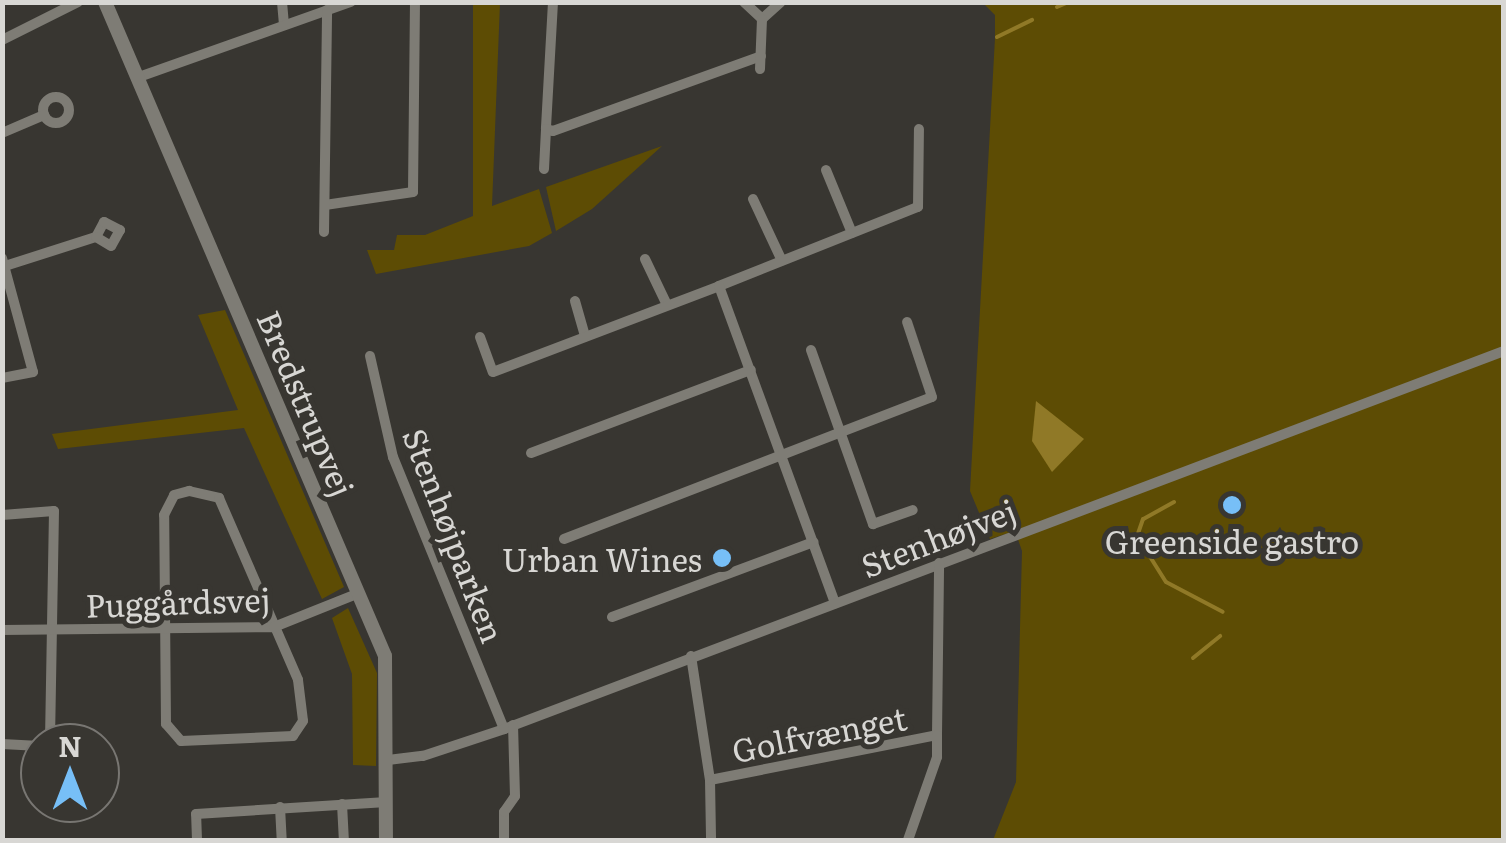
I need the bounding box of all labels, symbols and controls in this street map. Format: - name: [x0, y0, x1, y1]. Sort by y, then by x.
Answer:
- street label: Bredstrupvej: [251, 304, 363, 502]
- street label: Stenhøjparken: [396, 422, 514, 648]
- street label: Stenhøjvej: [855, 490, 1021, 584]
- marker: Greenside gastro: [1221, 494, 1243, 516]
- place label: Greenside gastro: [1105, 521, 1359, 559]
- place label: Urban Wines: [502, 539, 702, 577]
- marker: Urban Wines: [711, 547, 733, 569]
- street label: Puggårdsvej: [85, 579, 271, 623]
- street label: Golfvænget: [729, 697, 909, 769]
- north arrow: [20, 723, 120, 823]
- text: N: [58, 724, 82, 766]

